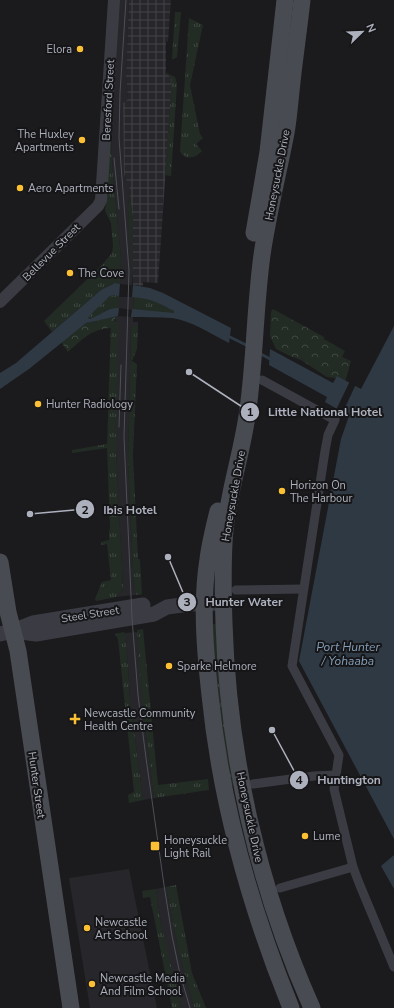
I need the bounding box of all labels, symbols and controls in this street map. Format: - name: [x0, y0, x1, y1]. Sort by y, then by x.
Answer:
- north arrow: [342, 12, 382, 52]
- text: N: [362, 22, 379, 35]
- place label: Elora: [47, 42, 72, 57]
- marker: Elora: [75, 44, 85, 54]
- street label: Beresford Street: [99, 59, 118, 141]
- place label: The Huxley Apartments: [15, 127, 74, 155]
- street label: Honeysuckle Drive: [261, 128, 294, 222]
- marker: The Huxley Apartments: [77, 135, 87, 145]
- place label: Aero Apartments: [28, 181, 114, 196]
- marker: Aero Apartments: [15, 183, 25, 193]
- street label: Bellevue Street: [19, 220, 84, 285]
- place label: The Cove: [78, 266, 124, 281]
- marker: The Cove: [65, 268, 75, 278]
- place label: Hunter Radiology: [46, 397, 133, 412]
- marker: Hunter Radiology: [33, 399, 43, 409]
- callout: Little National Hotel: [240, 400, 390, 424]
- text: 1: [246, 404, 254, 420]
- text: Little National Hotel: [268, 404, 382, 420]
- street label: Honeysuckle Drive: [218, 449, 249, 543]
- place label: Horizon On The Harbour: [290, 478, 352, 506]
- marker: Horizon On The Harbour: [277, 486, 287, 496]
- callout: Ibis Hotel: [75, 497, 165, 521]
- text: 2: [81, 502, 89, 518]
- text: Ibis Hotel: [103, 502, 157, 518]
- callout: Hunter Water: [177, 590, 290, 614]
- text: 3: [183, 594, 191, 610]
- text: Hunter Water: [205, 594, 283, 610]
- street label: Steel Street: [60, 603, 120, 626]
- water label: Port Hunter / Yohaaba: [316, 639, 380, 669]
- place label: Sparke Helmore: [177, 659, 257, 674]
- marker: Sparke Helmore: [164, 661, 174, 671]
- place label: Newcastle Community Health Centre: [84, 706, 196, 734]
- marker: Newcastle Community Health Centre: [69, 713, 81, 725]
- street label: Hunter Street: [24, 751, 49, 820]
- callout: Huntington: [289, 768, 388, 792]
- street label: Honeysuckle Drive: [233, 771, 266, 864]
- text: 4: [295, 772, 303, 788]
- text: Huntington: [317, 772, 381, 788]
- place label: Lume: [313, 829, 340, 844]
- marker: Lume: [300, 831, 310, 841]
- place label: Honeysuckle Light Rail: [164, 833, 227, 861]
- marker: Honeysuckle Light Rail: [149, 840, 161, 852]
- place label: Newcastle Art School: [95, 915, 148, 943]
- marker: Newcastle Art School: [82, 923, 92, 933]
- place label: Newcastle Media And Film School: [100, 971, 185, 999]
- marker: Newcastle Media And Film School: [87, 979, 97, 989]

